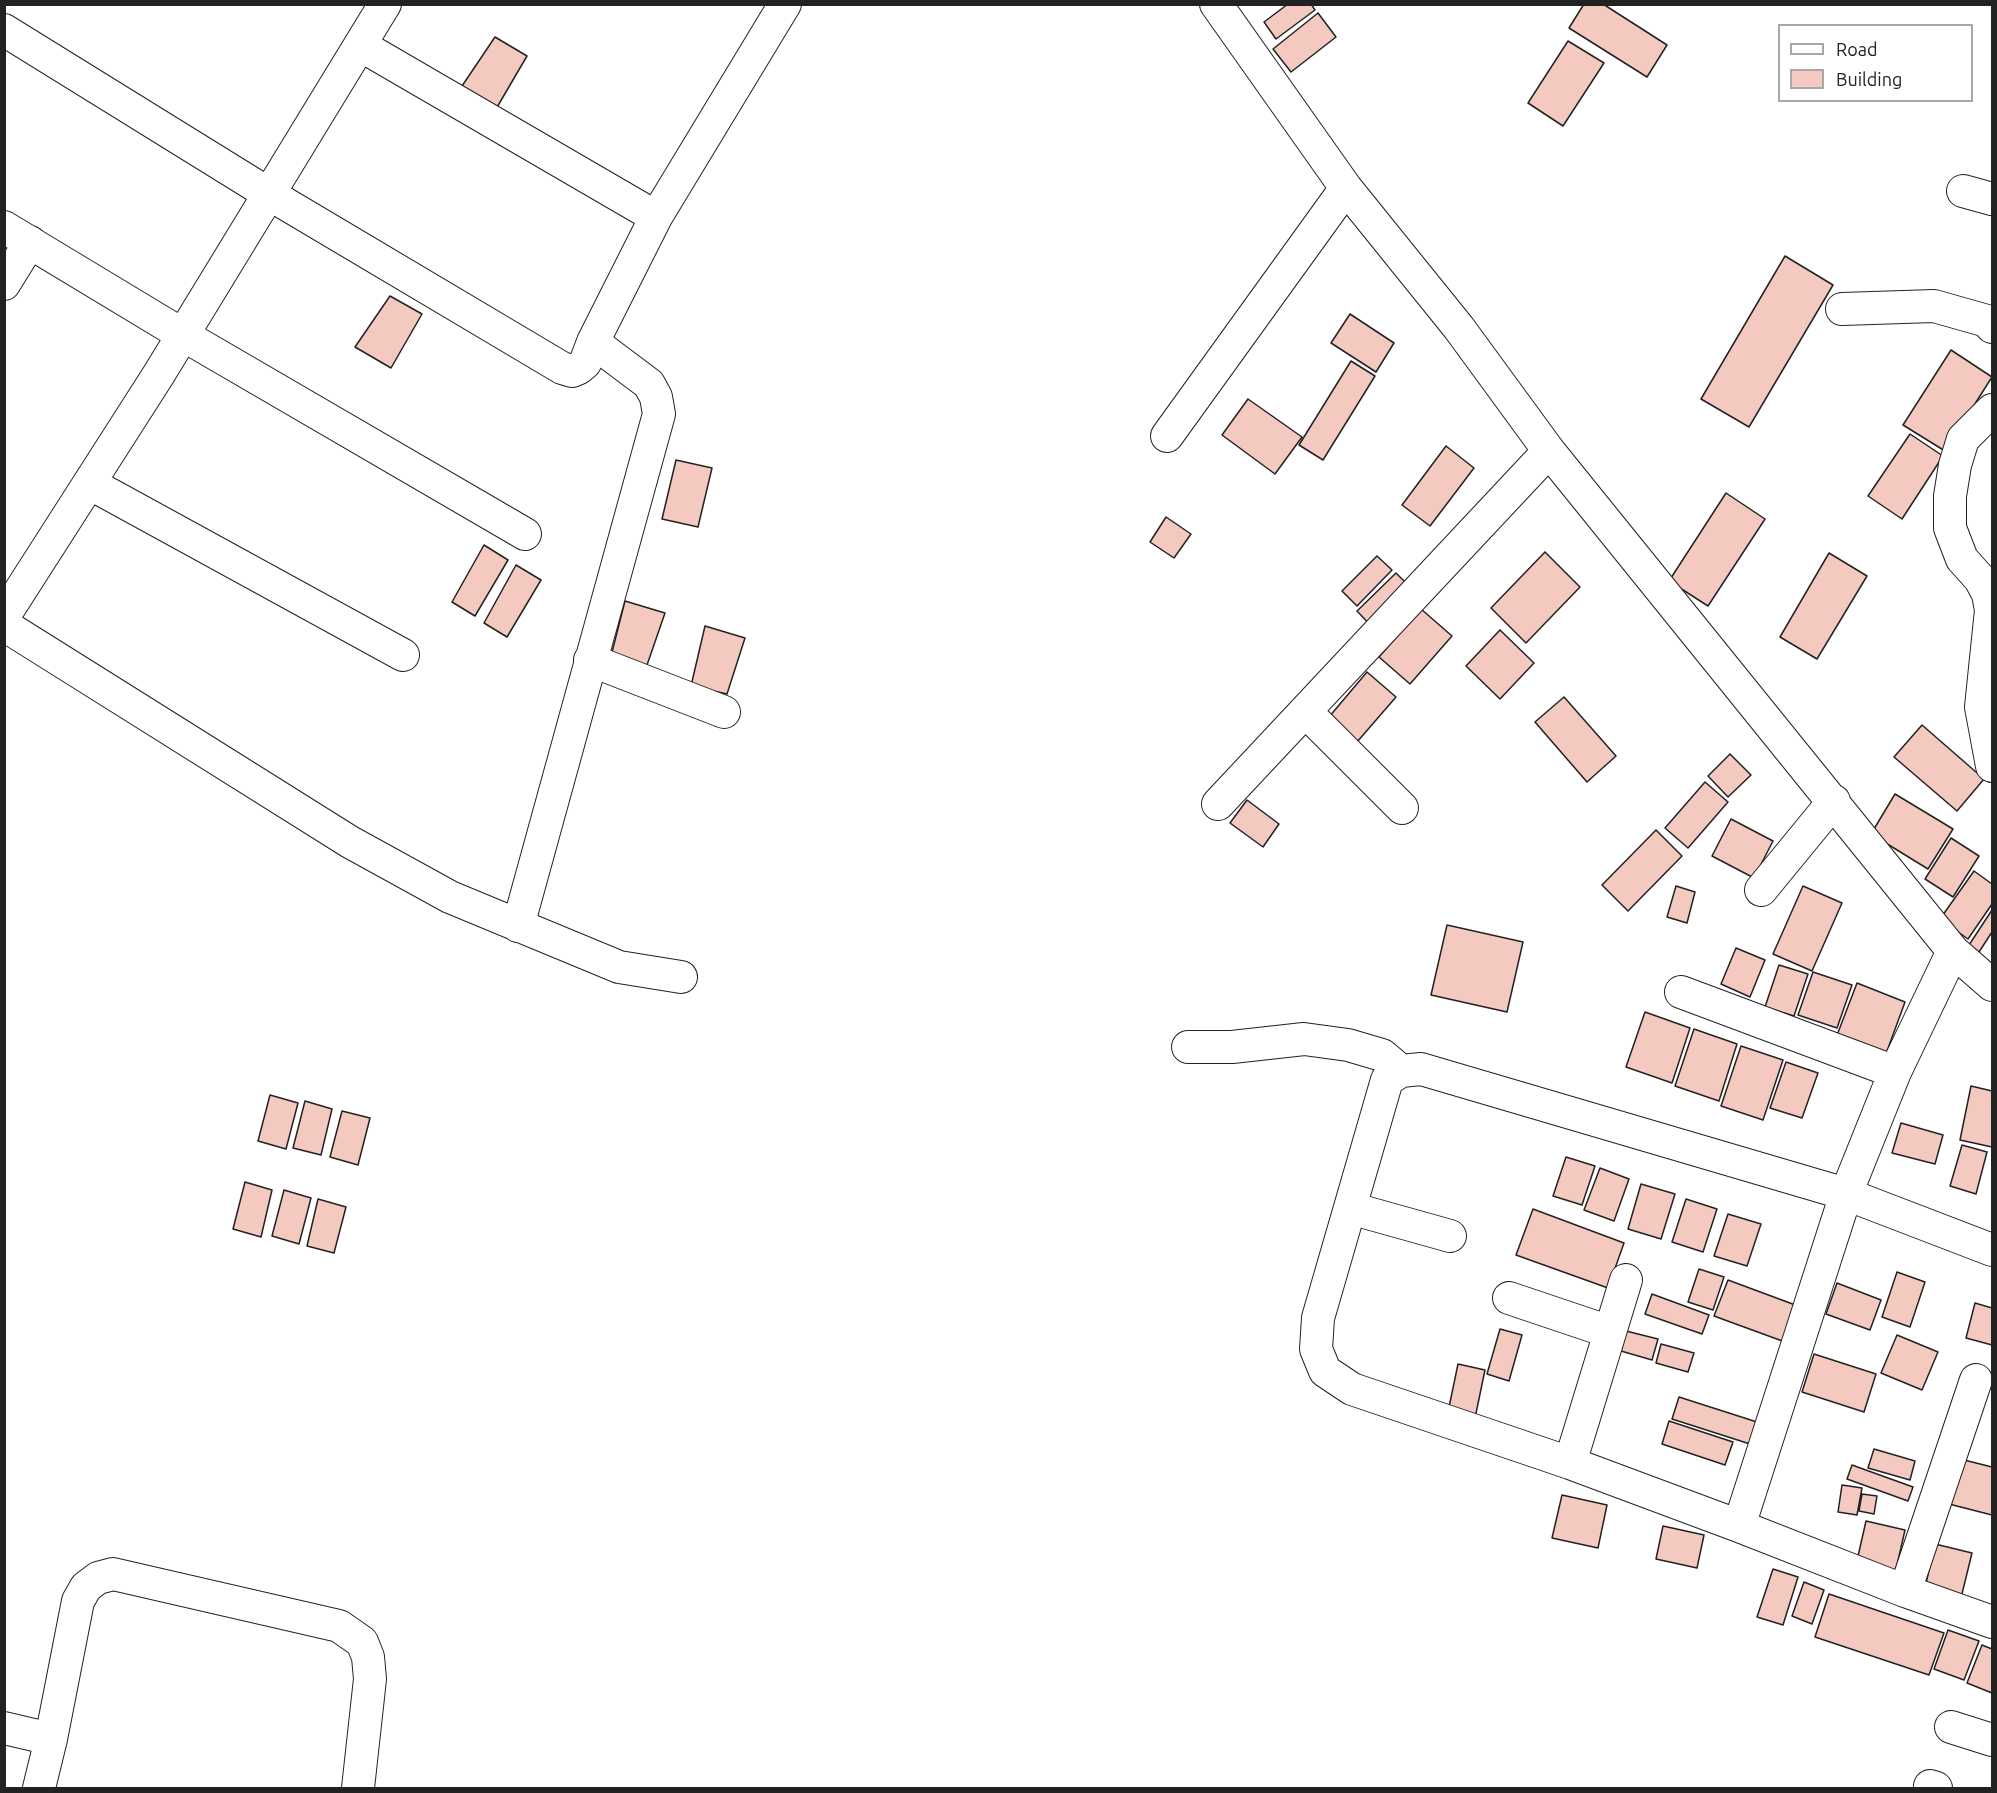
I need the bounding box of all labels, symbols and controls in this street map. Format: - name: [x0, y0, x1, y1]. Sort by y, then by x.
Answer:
- legend: [1778, 24, 1973, 102]
- text: Road: [1836, 39, 1878, 59]
- text: Building: [1836, 69, 1902, 89]

